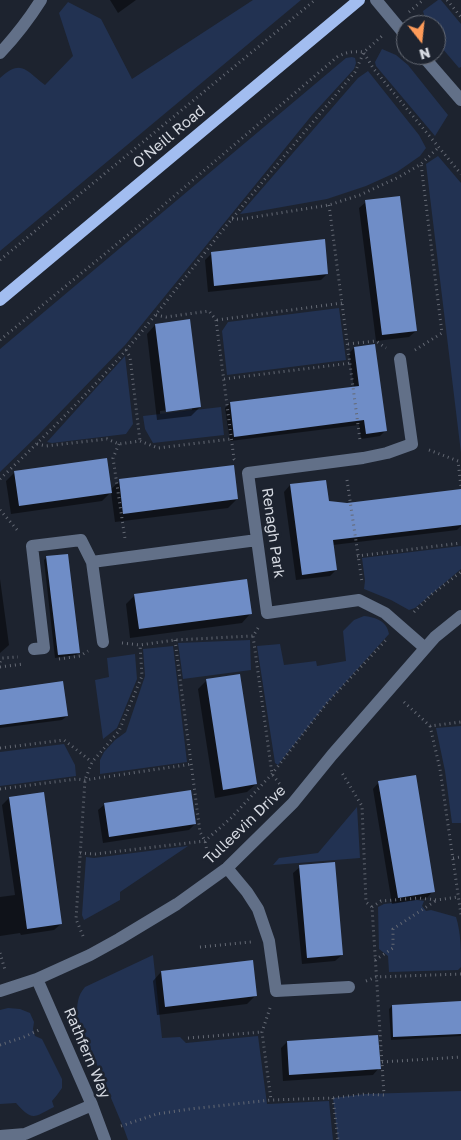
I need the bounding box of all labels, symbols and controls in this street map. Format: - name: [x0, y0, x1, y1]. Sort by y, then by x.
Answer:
- north arrow: [396, 15, 446, 65]
- text: N: [418, 44, 432, 64]
- street label: O'Neill Road: [129, 102, 209, 172]
- street label: Renagh Park: [258, 487, 288, 579]
- street label: Tulleevin Drive: [201, 782, 289, 868]
- street label: Rathfern Way: [60, 1005, 114, 1101]

